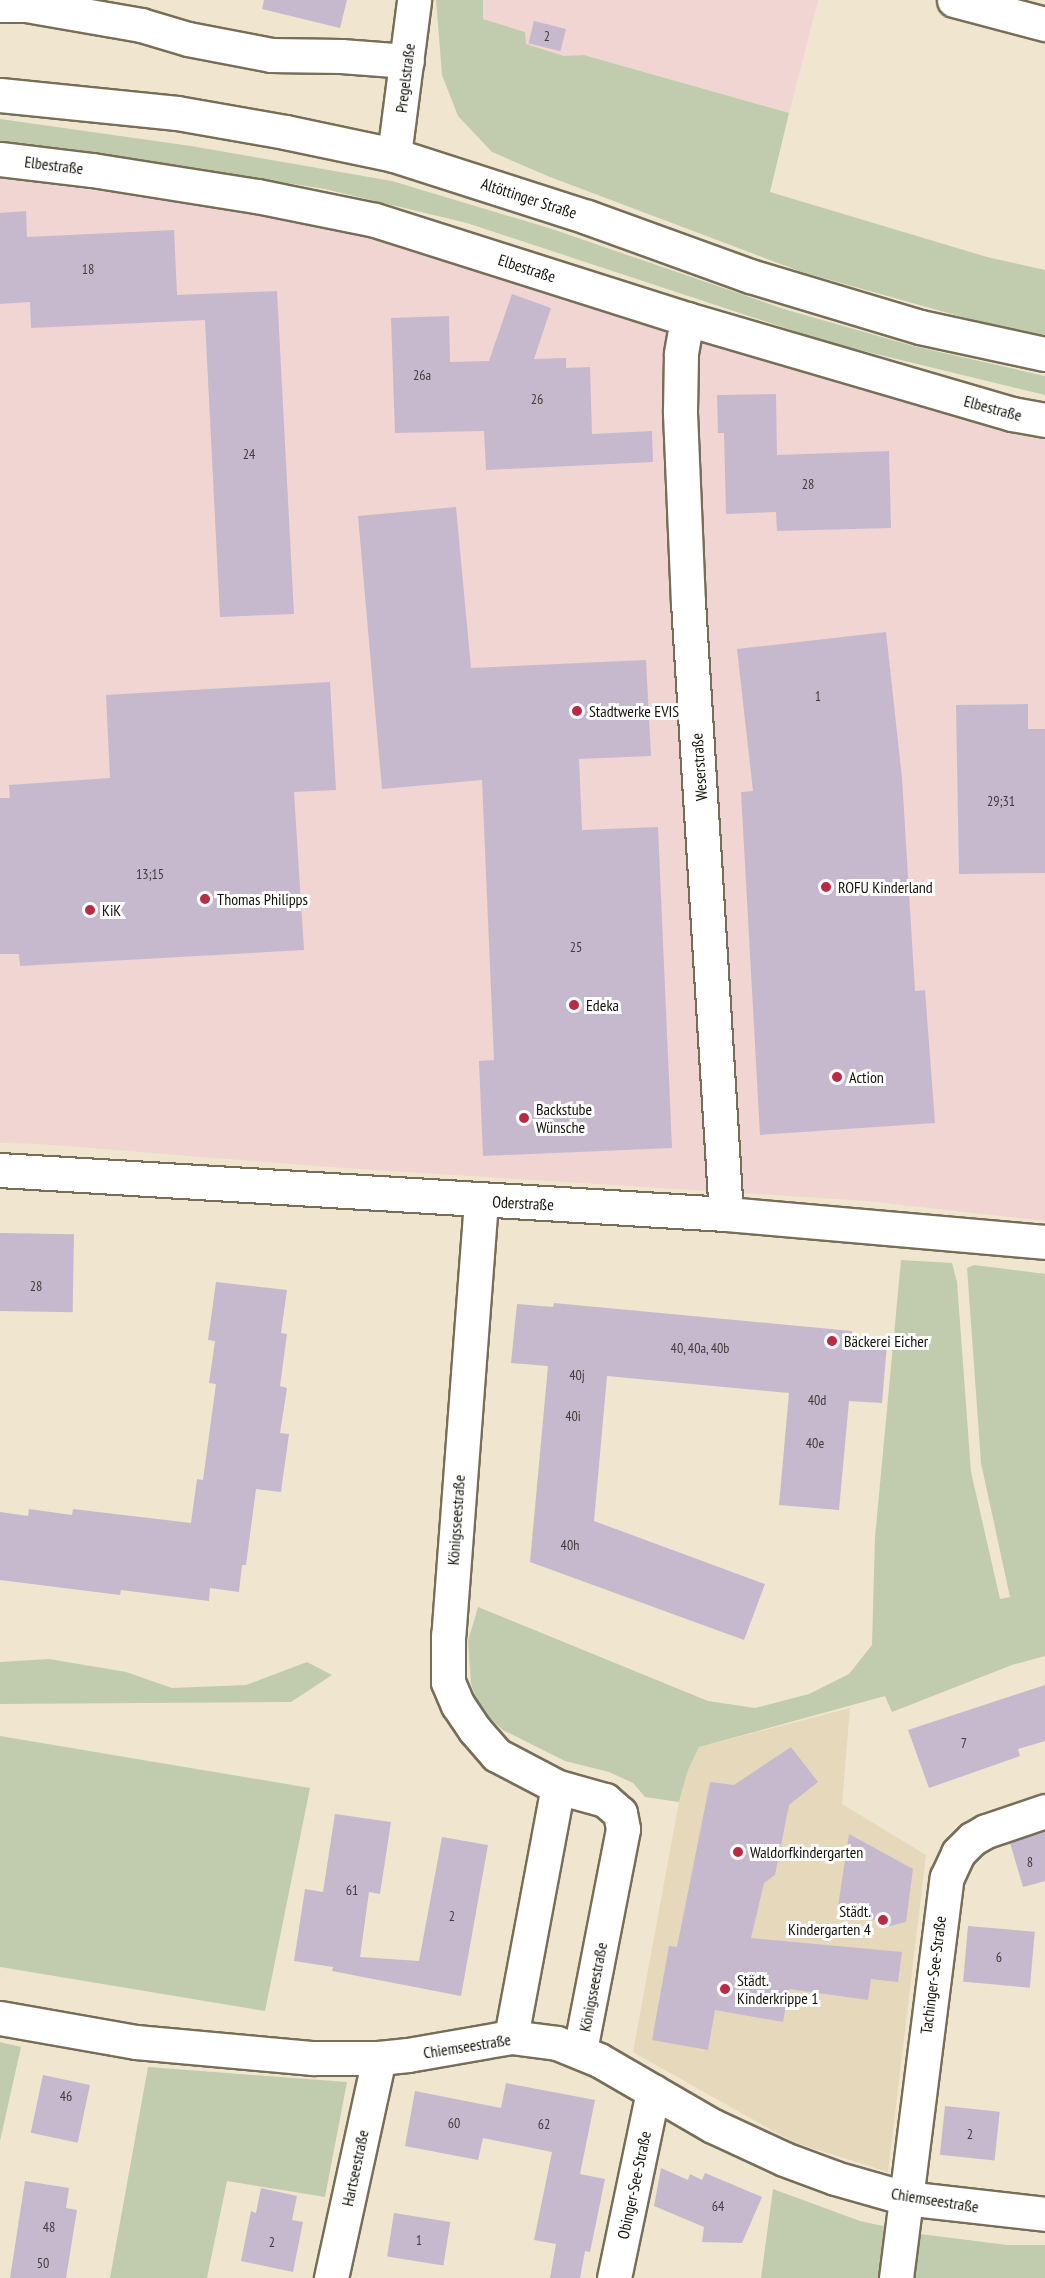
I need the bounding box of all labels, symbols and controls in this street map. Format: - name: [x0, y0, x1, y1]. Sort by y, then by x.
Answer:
- house number: 2: [544, 28, 550, 44]
- street label: Pregelstraße: [391, 42, 419, 114]
- street label: Elbestraße: [23, 152, 85, 178]
- street label: Altöttinger Straße: [479, 173, 579, 223]
- street label: Elbestraße: [496, 250, 558, 286]
- house number: 18: [82, 261, 94, 277]
- house number: 26a: [413, 367, 431, 383]
- house number: 26: [531, 391, 543, 407]
- street label: Elbestraße: [962, 391, 1024, 425]
- house number: 24: [243, 446, 255, 462]
- house number: 28: [802, 476, 814, 492]
- house number: 1: [815, 688, 821, 704]
- place label: Stadtwerke EVIS: [589, 701, 679, 721]
- marker: Stadtwerke EVIS: [570, 704, 584, 718]
- street label: Weserstraße: [687, 732, 711, 802]
- house number: 29;31: [987, 793, 1015, 809]
- house number: 13;15: [136, 866, 164, 882]
- place label: ROFU Kinderland: [838, 877, 933, 897]
- marker: ROFU Kinderland: [819, 880, 833, 894]
- place label: Thomas Philipps: [217, 889, 308, 909]
- marker: Thomas Philipps: [198, 892, 212, 906]
- place label: KiK: [102, 900, 121, 920]
- marker: KiK: [83, 903, 97, 917]
- house number: 25: [570, 939, 582, 955]
- place label: Edeka: [586, 995, 619, 1015]
- marker: Edeka: [567, 998, 581, 1012]
- place label: Action: [849, 1067, 884, 1087]
- marker: Action: [830, 1070, 844, 1084]
- place label: Backstube Wünsche: [536, 1099, 592, 1137]
- marker: Backstube Wünsche: [517, 1111, 531, 1125]
- street label: Oderstraße: [492, 1192, 554, 1214]
- house number: 28: [30, 1278, 42, 1294]
- place label: Bäckerei Eicher: [844, 1331, 928, 1351]
- marker: Bäckerei Eicher: [825, 1334, 839, 1348]
- house number: 40, 40a, 40b: [670, 1340, 730, 1356]
- house number: 40j: [569, 1367, 585, 1383]
- house number: 40d: [808, 1392, 826, 1408]
- house number: 40i: [565, 1408, 581, 1424]
- house number: 40e: [806, 1435, 824, 1451]
- street label: Königsseestraße: [443, 1474, 469, 1566]
- house number: 40h: [561, 1537, 579, 1553]
- house number: 7: [961, 1735, 967, 1751]
- place label: Waldorfkindergarten: [750, 1842, 863, 1862]
- marker: Waldorfkindergarten: [731, 1845, 745, 1859]
- house number: 8: [1027, 1854, 1033, 1870]
- house number: 61: [346, 1882, 358, 1898]
- place label: Städt. Kindergarten 4: [788, 1901, 871, 1939]
- house number: 2: [449, 1908, 455, 1924]
- marker: Städt. Kindergarten 4: [876, 1913, 890, 1927]
- street label: Tachinger-See-Straße: [916, 1915, 950, 2035]
- street label: Königsseestraße: [575, 1941, 611, 2033]
- house number: 6: [996, 1949, 1002, 1965]
- place label: Städt. Kinderkrippe 1: [737, 1970, 818, 2008]
- marker: Städt. Kinderkrippe 1: [718, 1982, 732, 1996]
- street label: Chiemseestraße: [422, 2030, 512, 2062]
- house number: 46: [60, 2088, 72, 2104]
- house number: 60: [448, 2115, 460, 2131]
- house number: 62: [538, 2116, 550, 2132]
- house number: 2: [967, 2126, 973, 2142]
- street label: Hartseestraße: [338, 2128, 372, 2208]
- street label: Obinger-See-Straße: [613, 2129, 655, 2241]
- street label: Chiemseestraße: [890, 2184, 980, 2216]
- house number: 64: [712, 2198, 724, 2214]
- house number: 48: [43, 2219, 55, 2235]
- house number: 1: [416, 2232, 422, 2248]
- house number: 2: [269, 2234, 275, 2250]
- house number: 50: [37, 2255, 49, 2271]

